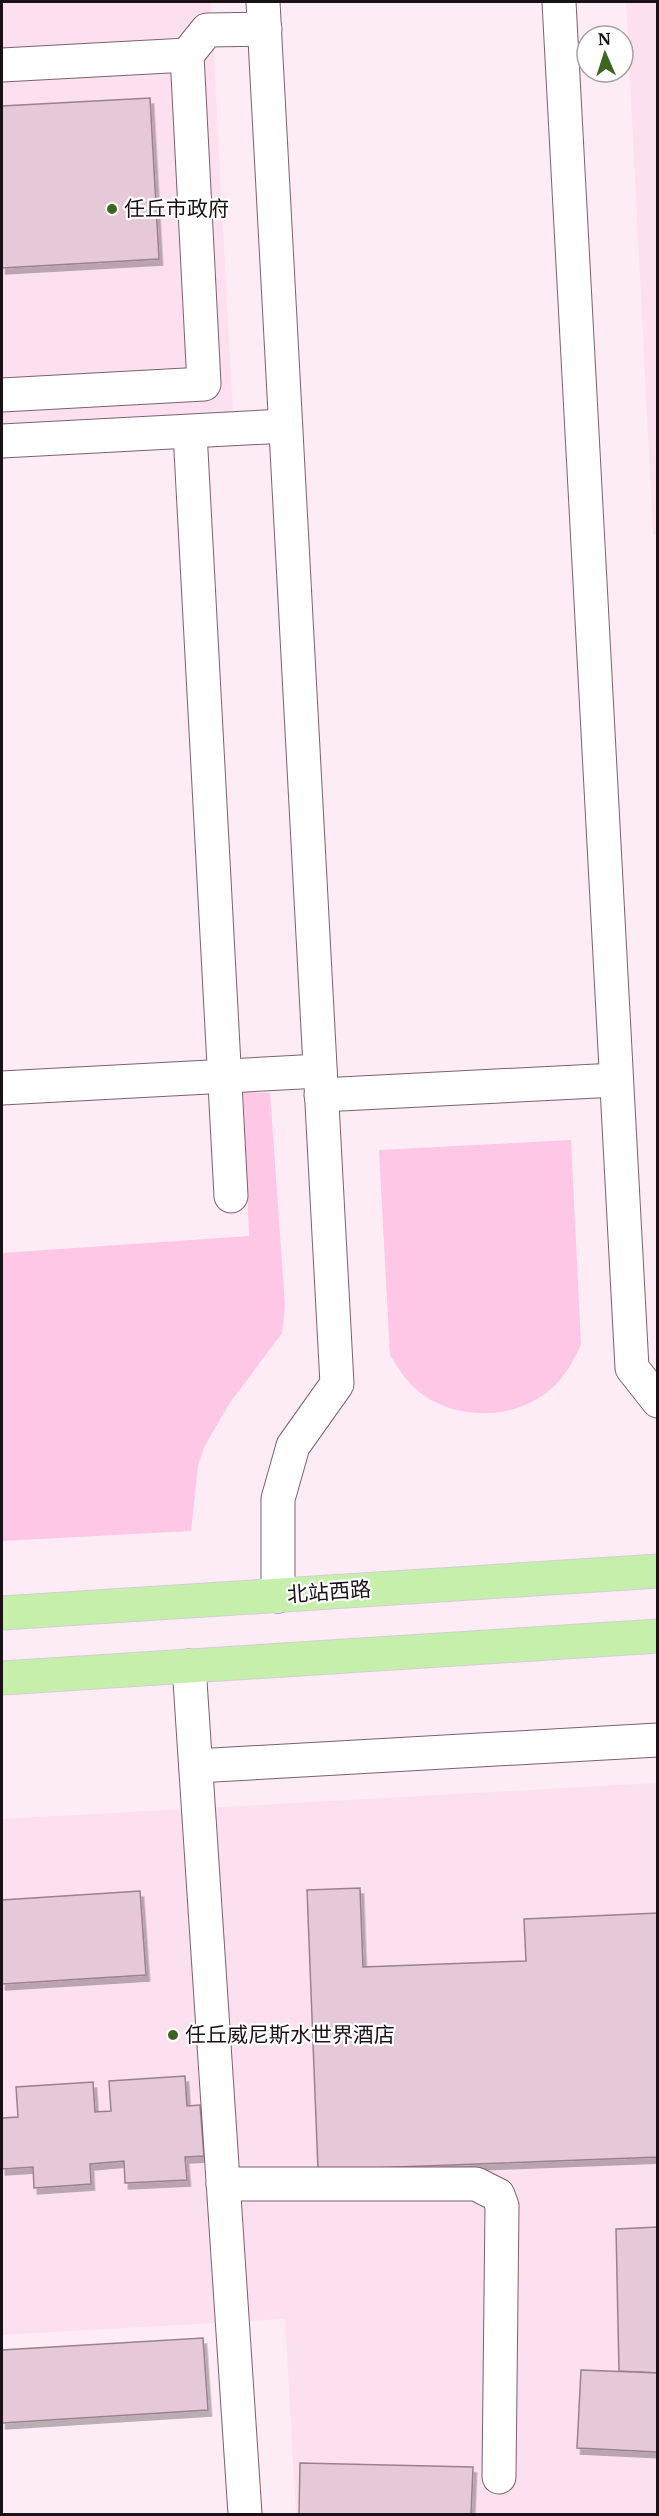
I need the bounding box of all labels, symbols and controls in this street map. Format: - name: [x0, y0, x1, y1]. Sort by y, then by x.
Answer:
- north arrow: [575, 24, 635, 84]
- text: N: [597, 29, 611, 49]
- place label: 任丘市政府: [124, 195, 229, 222]
- marker: 任丘市政府: [105, 202, 119, 216]
- street label: 北站西路: [286, 1575, 372, 1608]
- place label: 任丘威尼斯水世界酒店: [185, 2021, 395, 2048]
- marker: 任丘威尼斯水世界酒店: [166, 2028, 180, 2042]

